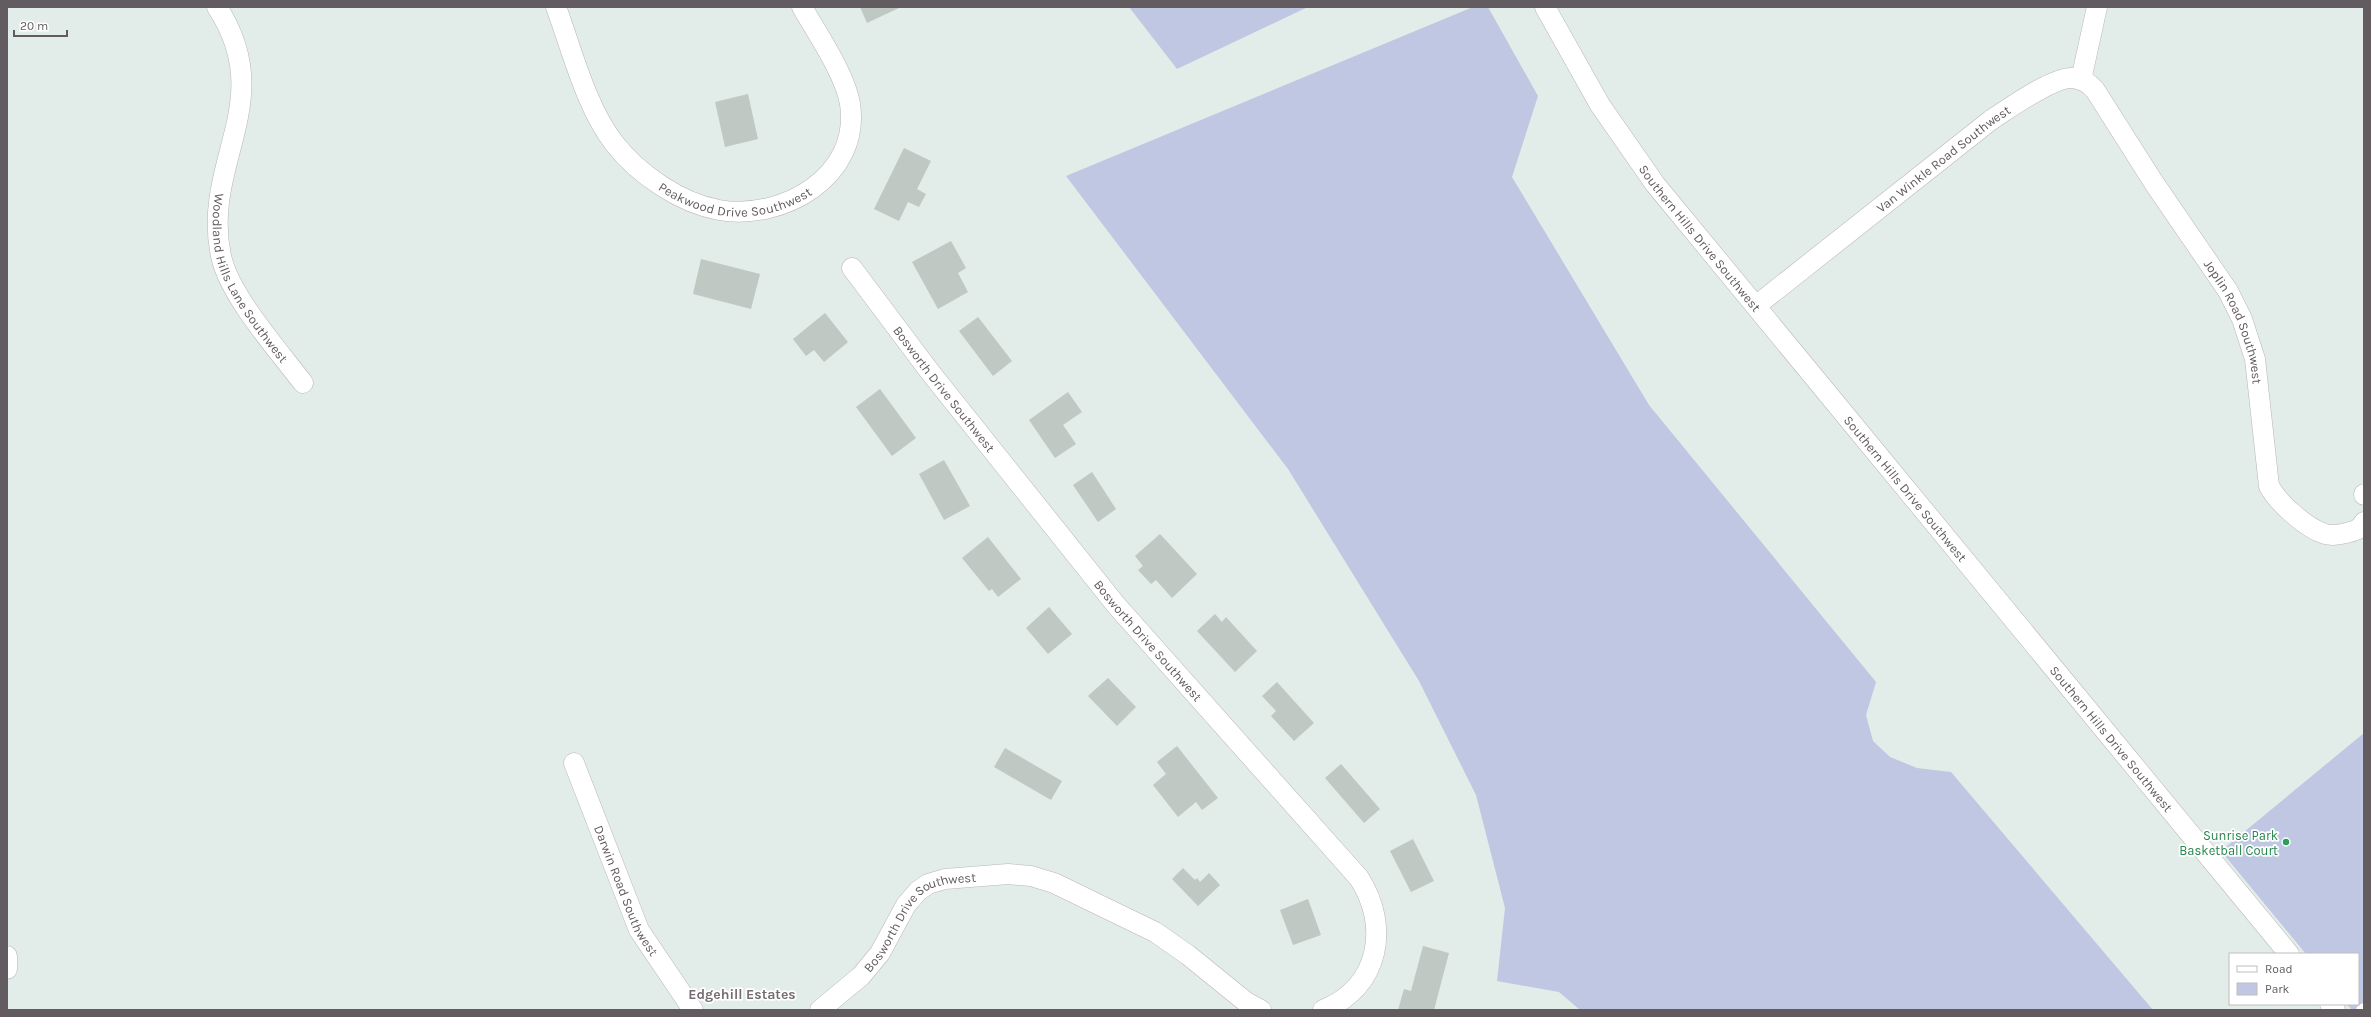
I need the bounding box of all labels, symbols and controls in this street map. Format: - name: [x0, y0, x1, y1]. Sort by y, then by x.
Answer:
- scale bar: [14, 12, 67, 38]
- text: 20 m: [20, 19, 48, 33]
- street label: Van Winkle Road Southwest: [1874, 102, 2013, 216]
- street label: Southern Hills Drive Southwest: [1636, 162, 1764, 315]
- street label: Peakwood Drive Southwest: [655, 171, 815, 195]
- text: Peakwood Drive Southwest: [656, 179, 815, 220]
- street label: Woodland Hills Lane Southwest: [210, 192, 291, 366]
- street label: Joplin Road Southwest: [2201, 257, 2265, 385]
- street label: Bosworth Drive Southwest: [890, 323, 998, 455]
- street label: Southern Hills Drive Southwest: [1841, 413, 1970, 565]
- street label: Bosworth Drive Southwest: [1091, 577, 1205, 704]
- street label: Southern Hills Drive Southwest: [2047, 663, 2176, 815]
- street label: Darwin Road Southwest: [591, 823, 661, 959]
- place label: Sunrise Park Basketball Court: [2179, 828, 2278, 858]
- marker: Sunrise Park Basketball Court: [2281, 837, 2291, 847]
- street label: Bosworth Drive Southwest: [861, 870, 977, 975]
- legend: [2229, 953, 2359, 1005]
- text: Road: [2265, 962, 2293, 976]
- text: Park: [2265, 982, 2290, 996]
- district label: Edgehill Estates: [688, 986, 796, 1003]

